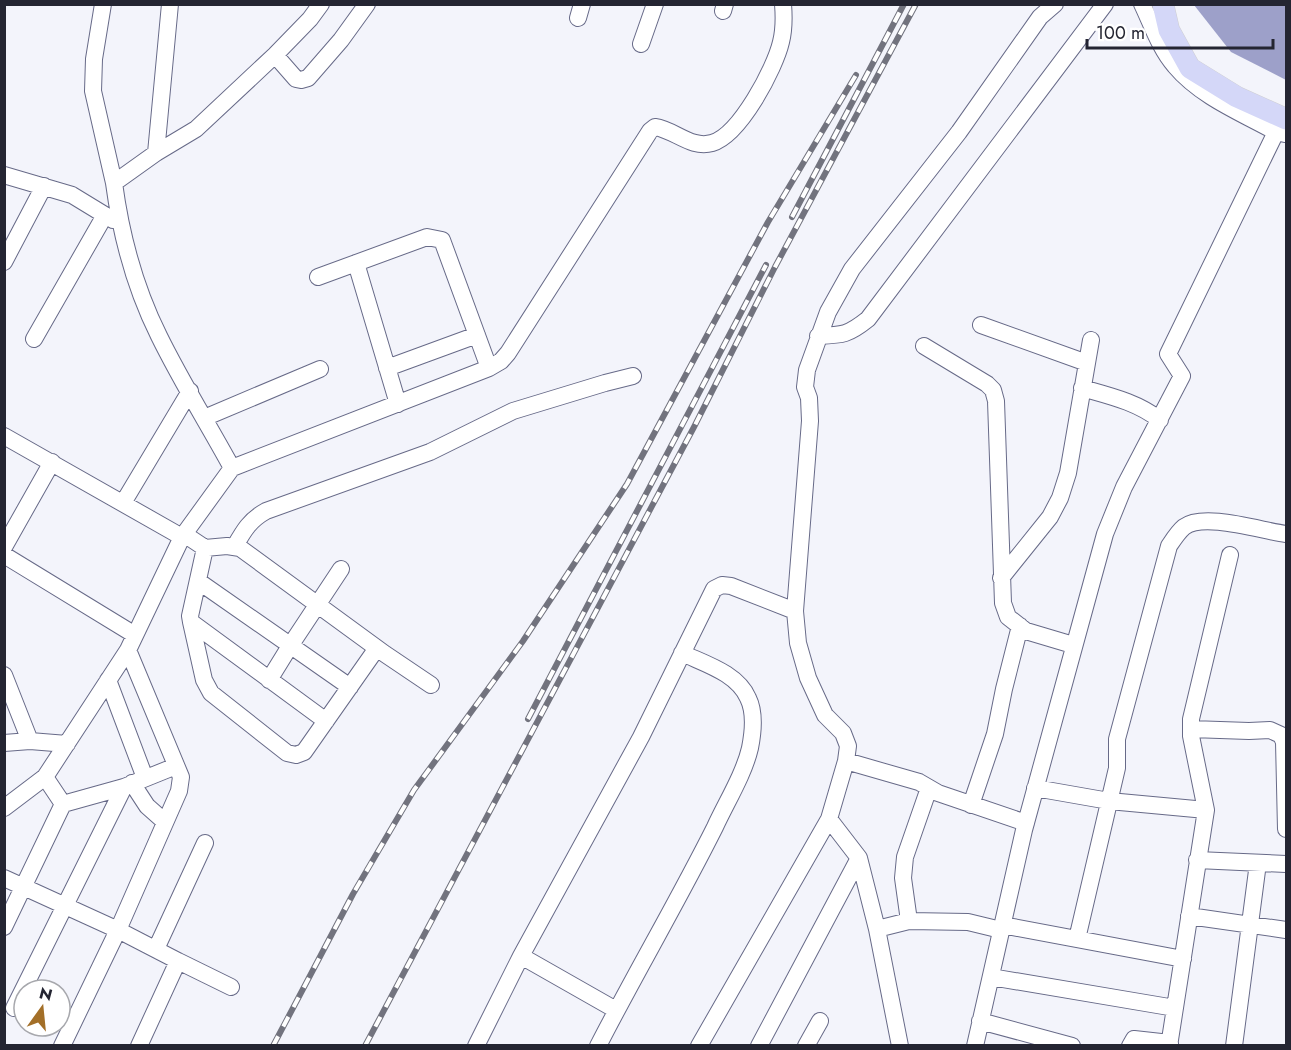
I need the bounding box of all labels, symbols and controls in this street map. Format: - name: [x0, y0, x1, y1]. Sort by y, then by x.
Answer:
- scale bar: [1087, 12, 1273, 50]
- text: 100 m: [1096, 20, 1145, 46]
- north arrow: [12, 978, 72, 1038]
- text: N: [37, 981, 55, 1007]

